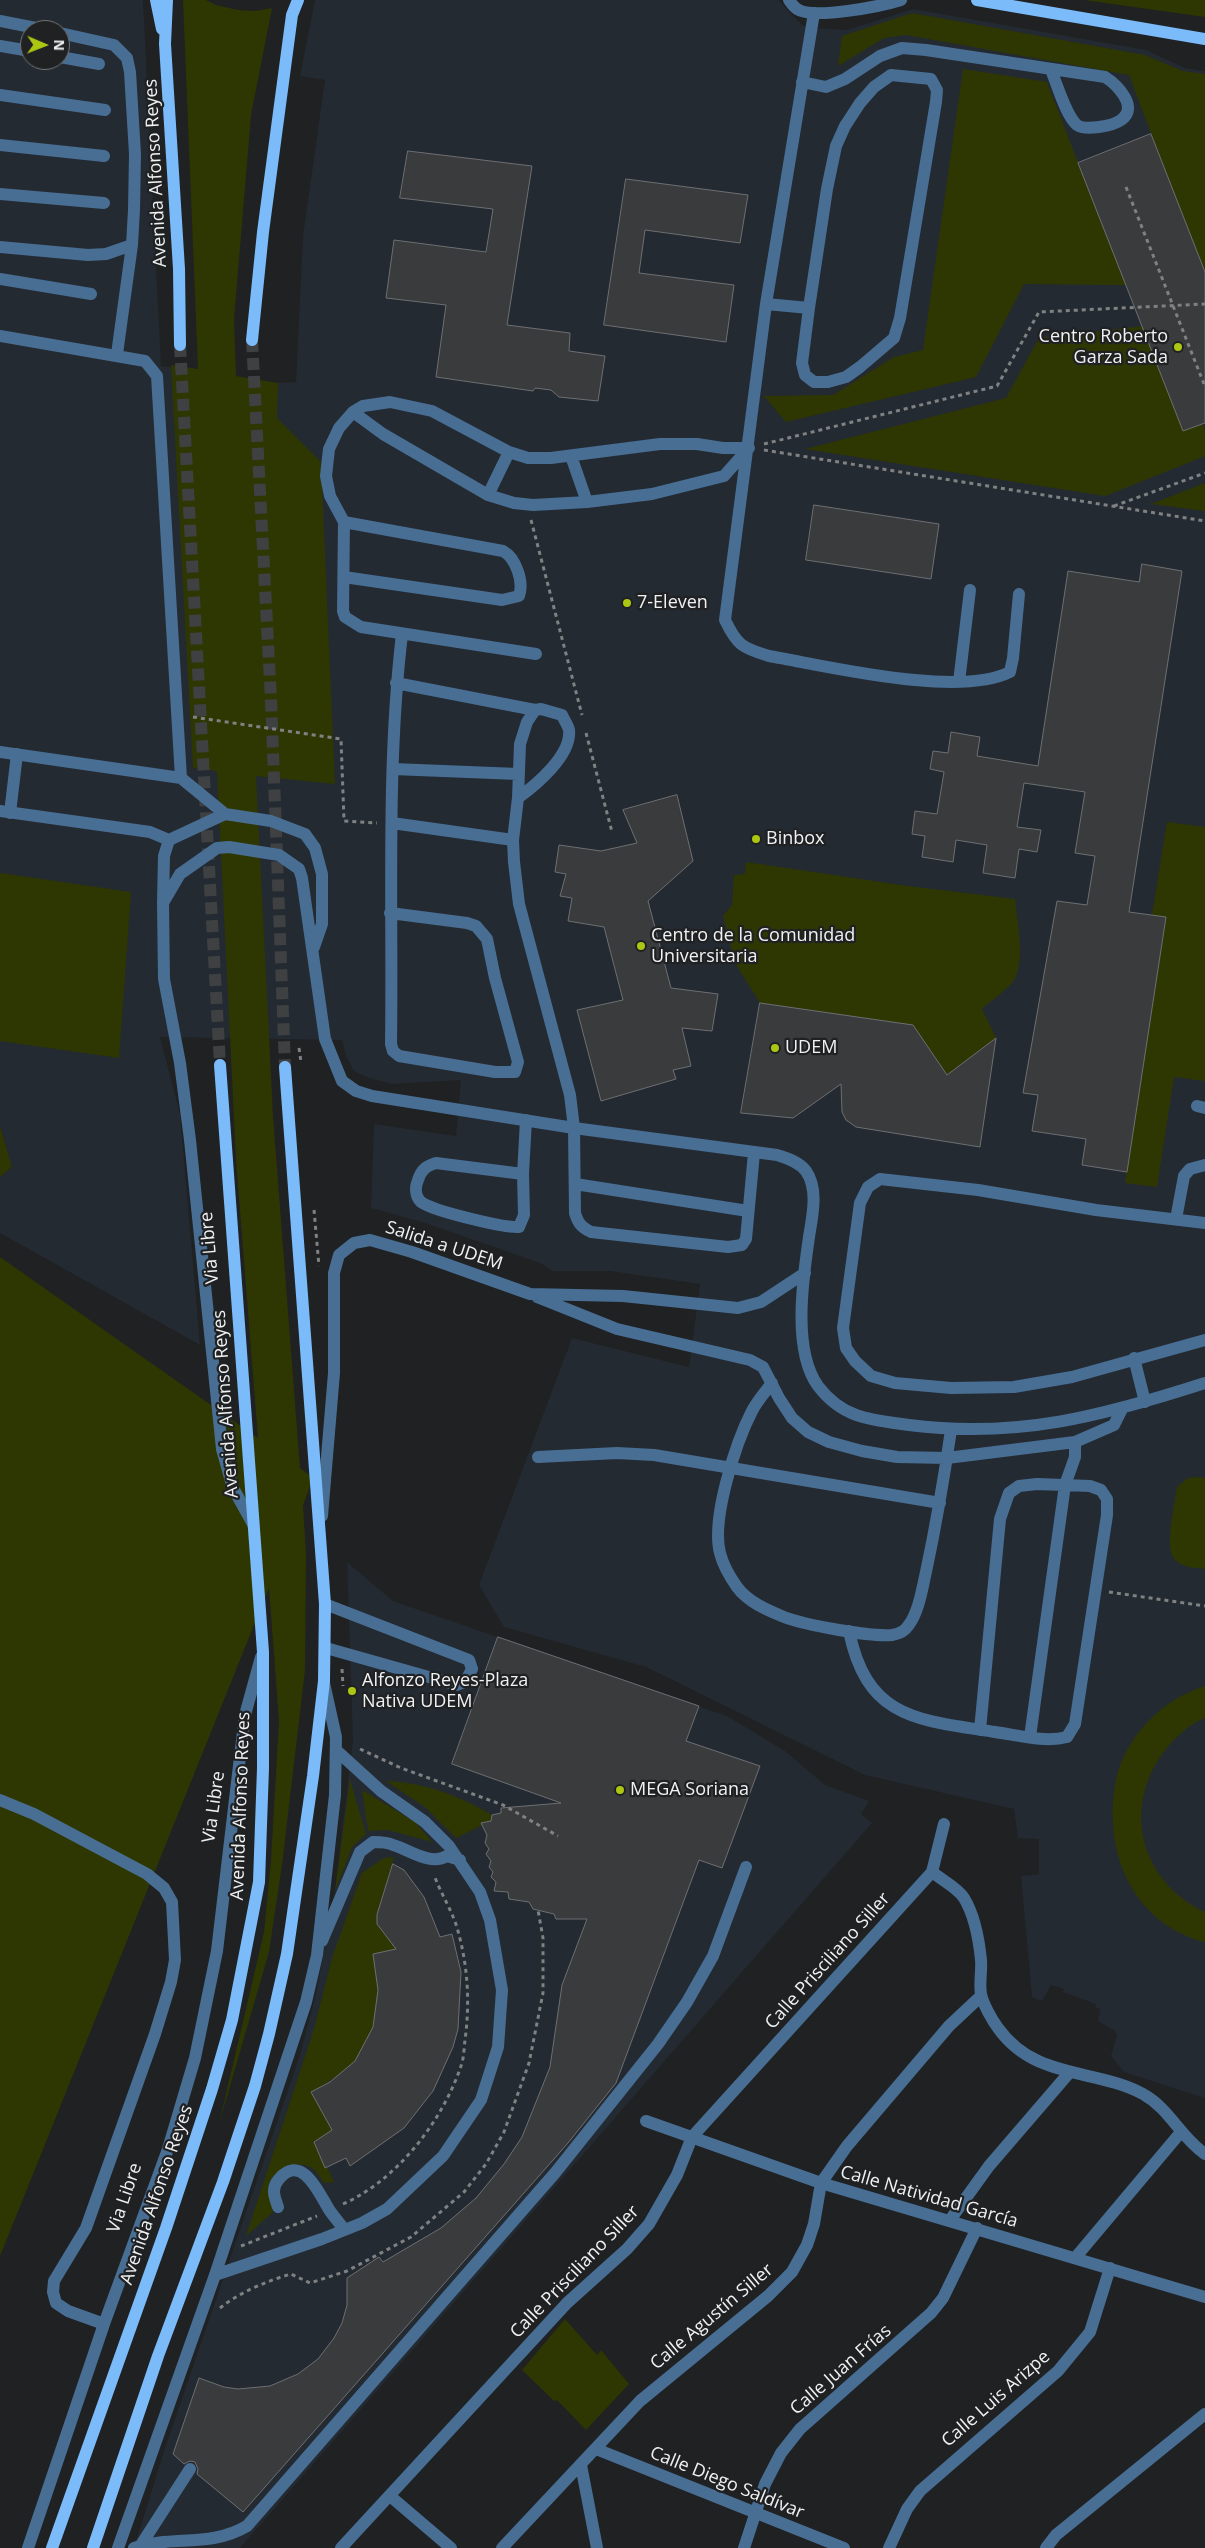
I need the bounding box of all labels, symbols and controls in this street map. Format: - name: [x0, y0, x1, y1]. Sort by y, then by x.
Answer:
- north arrow: [20, 20, 70, 70]
- text: N: [50, 39, 69, 51]
- street label: Avenida Alfonso Reyes: [140, 78, 172, 268]
- place label: Centro Roberto Garza Sada: [1039, 326, 1168, 368]
- marker: Centro Roberto Garza Sada: [1172, 341, 1184, 353]
- place label: 7-Eleven: [637, 592, 708, 614]
- marker: 7-Eleven: [621, 597, 633, 609]
- place label: Binbox: [766, 828, 824, 850]
- marker: Binbox: [750, 833, 762, 845]
- place label: Centro de la Comunidad Universitaria: [651, 925, 855, 968]
- marker: Centro de la Comunidad Universitaria: [635, 940, 647, 952]
- place label: UDEM: [785, 1037, 837, 1059]
- marker: UDEM: [769, 1042, 781, 1054]
- street label: Via Libre: [196, 1211, 224, 1285]
- street label: Salida a UDEM: [383, 1217, 505, 1275]
- street label: Avenida Alfonso Reyes: [209, 1309, 243, 1499]
- place label: Alfonzo Reyes-Plaza Nativa UDEM: [362, 1670, 528, 1712]
- marker: Alfonzo Reyes-Plaza Nativa UDEM: [346, 1685, 358, 1697]
- street label: Avenida Alfonso Reyes: [227, 1711, 255, 1901]
- street label: Via Libre: [198, 1770, 230, 1844]
- place label: MEGA Soriana: [630, 1779, 749, 1801]
- marker: MEGA Soriana: [614, 1784, 626, 1796]
- street label: Calle Prisciliano Siller: [761, 1888, 895, 2034]
- street label: Avenida Alfonso Reyes: [116, 2102, 198, 2288]
- street label: Via Libre: [103, 2160, 147, 2236]
- street label: Calle Natividad García: [838, 2161, 1020, 2233]
- street label: Calle Prisciliano Siller: [506, 2201, 644, 2343]
- street label: Calle Agustín Siller: [646, 2259, 778, 2375]
- street label: Calle Juan Frías: [786, 2320, 896, 2420]
- street label: Calle Luis Arizpe: [937, 2346, 1055, 2452]
- street label: Calle Diego Saldívar: [647, 2442, 807, 2524]

